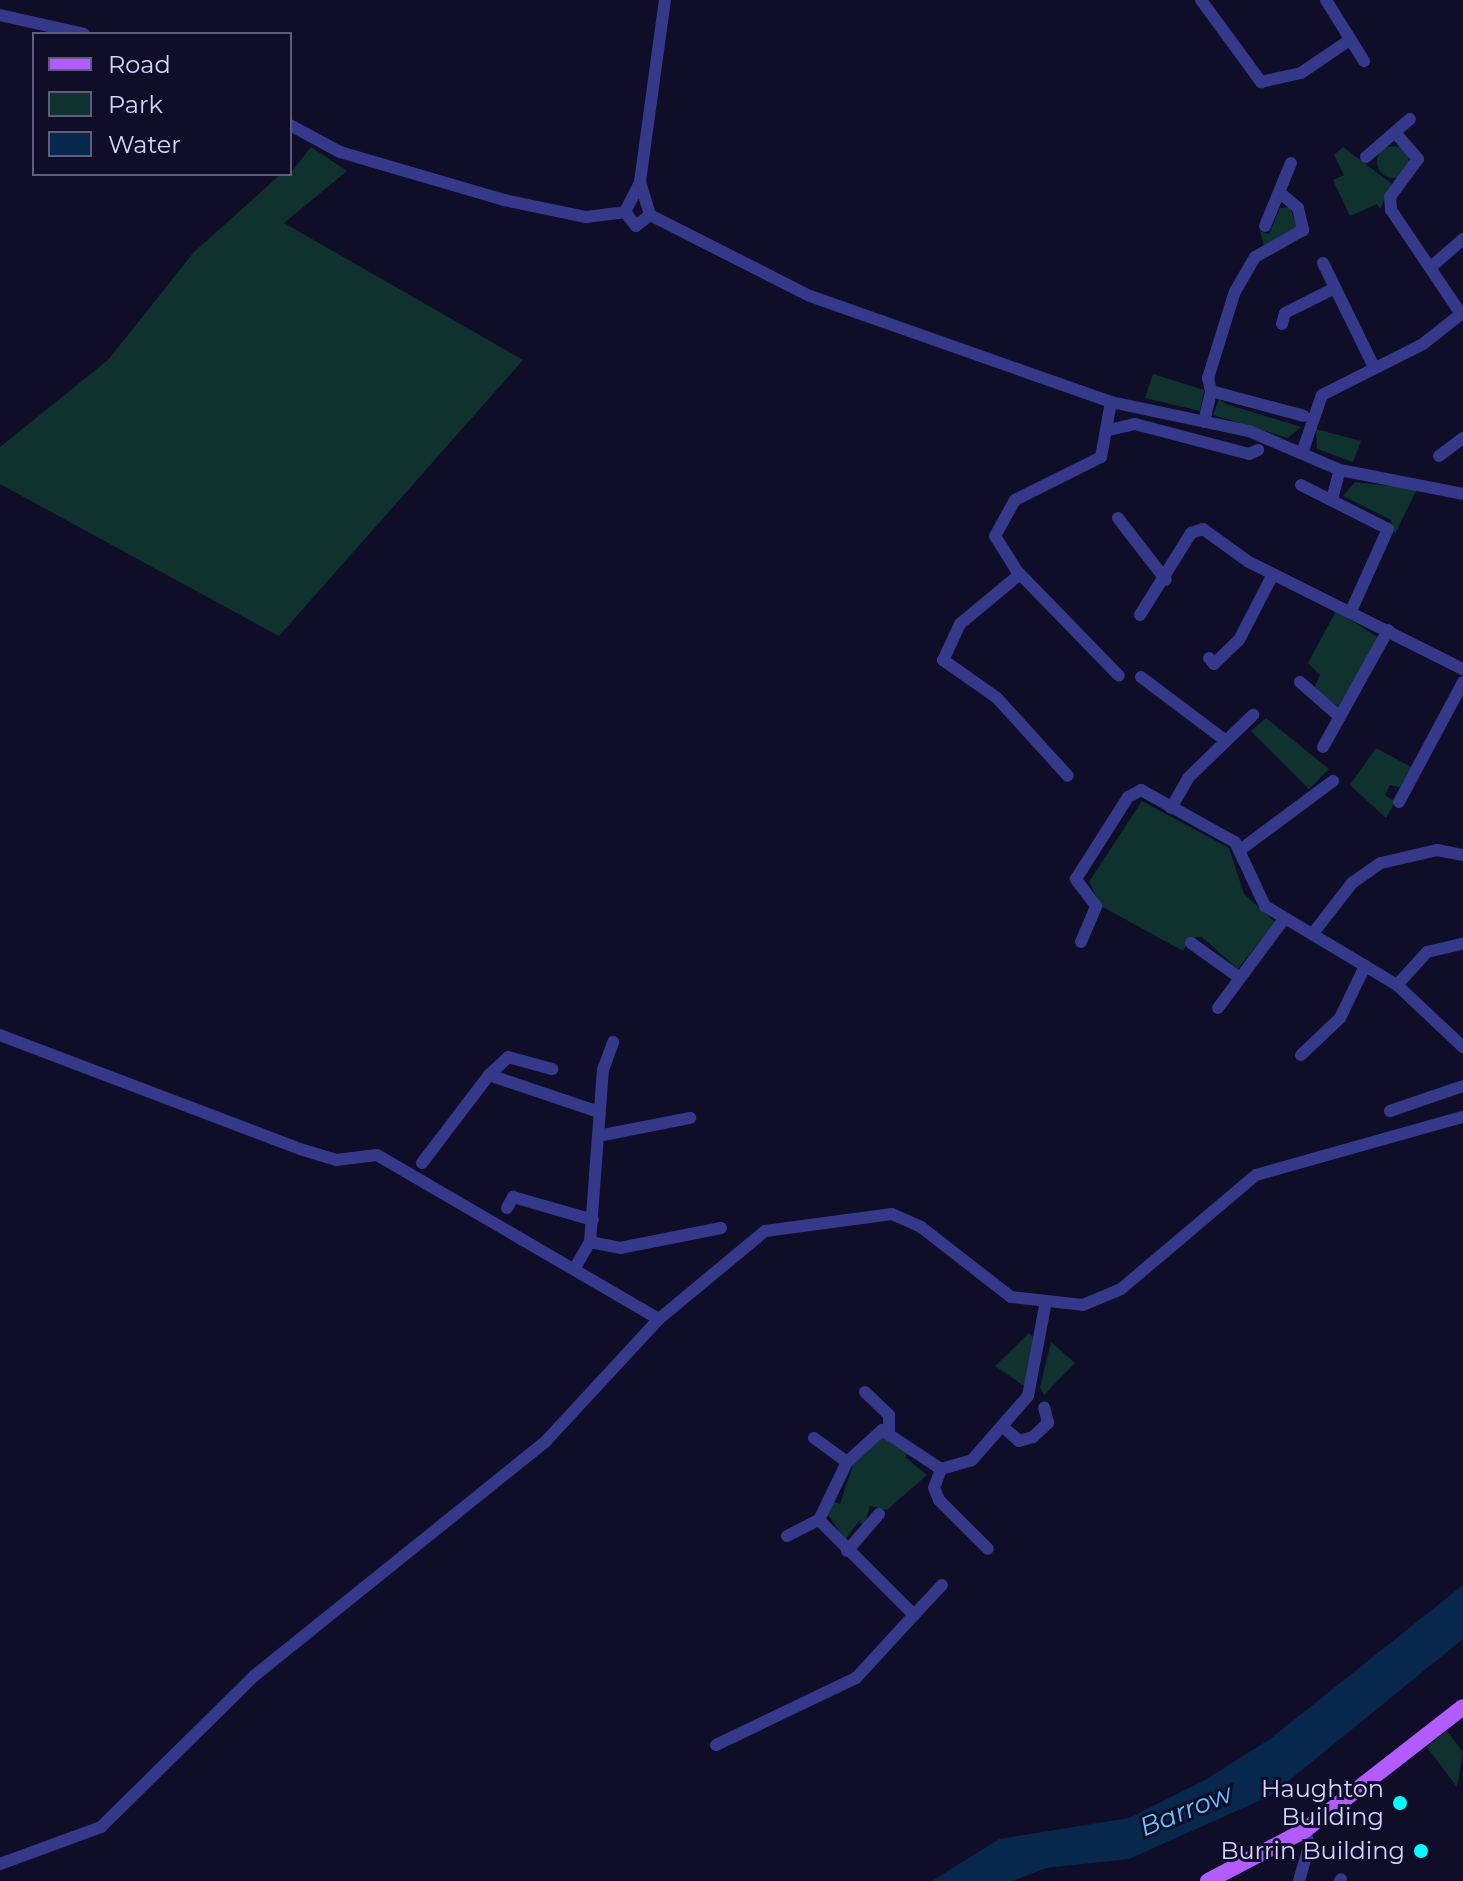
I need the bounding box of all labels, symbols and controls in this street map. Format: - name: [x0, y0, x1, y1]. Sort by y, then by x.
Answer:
- legend: [32, 32, 292, 176]
- text: Road: [108, 50, 171, 79]
- text: Park: [108, 90, 163, 119]
- text: Water: [108, 130, 181, 159]
- place label: Haughton Building: [1261, 1775, 1384, 1831]
- water label: Barrow: [1136, 1778, 1236, 1844]
- marker: Haughton Building: [1391, 1794, 1409, 1812]
- place label: Burrin Building: [1220, 1837, 1405, 1865]
- marker: Burrin Building: [1412, 1842, 1430, 1860]

